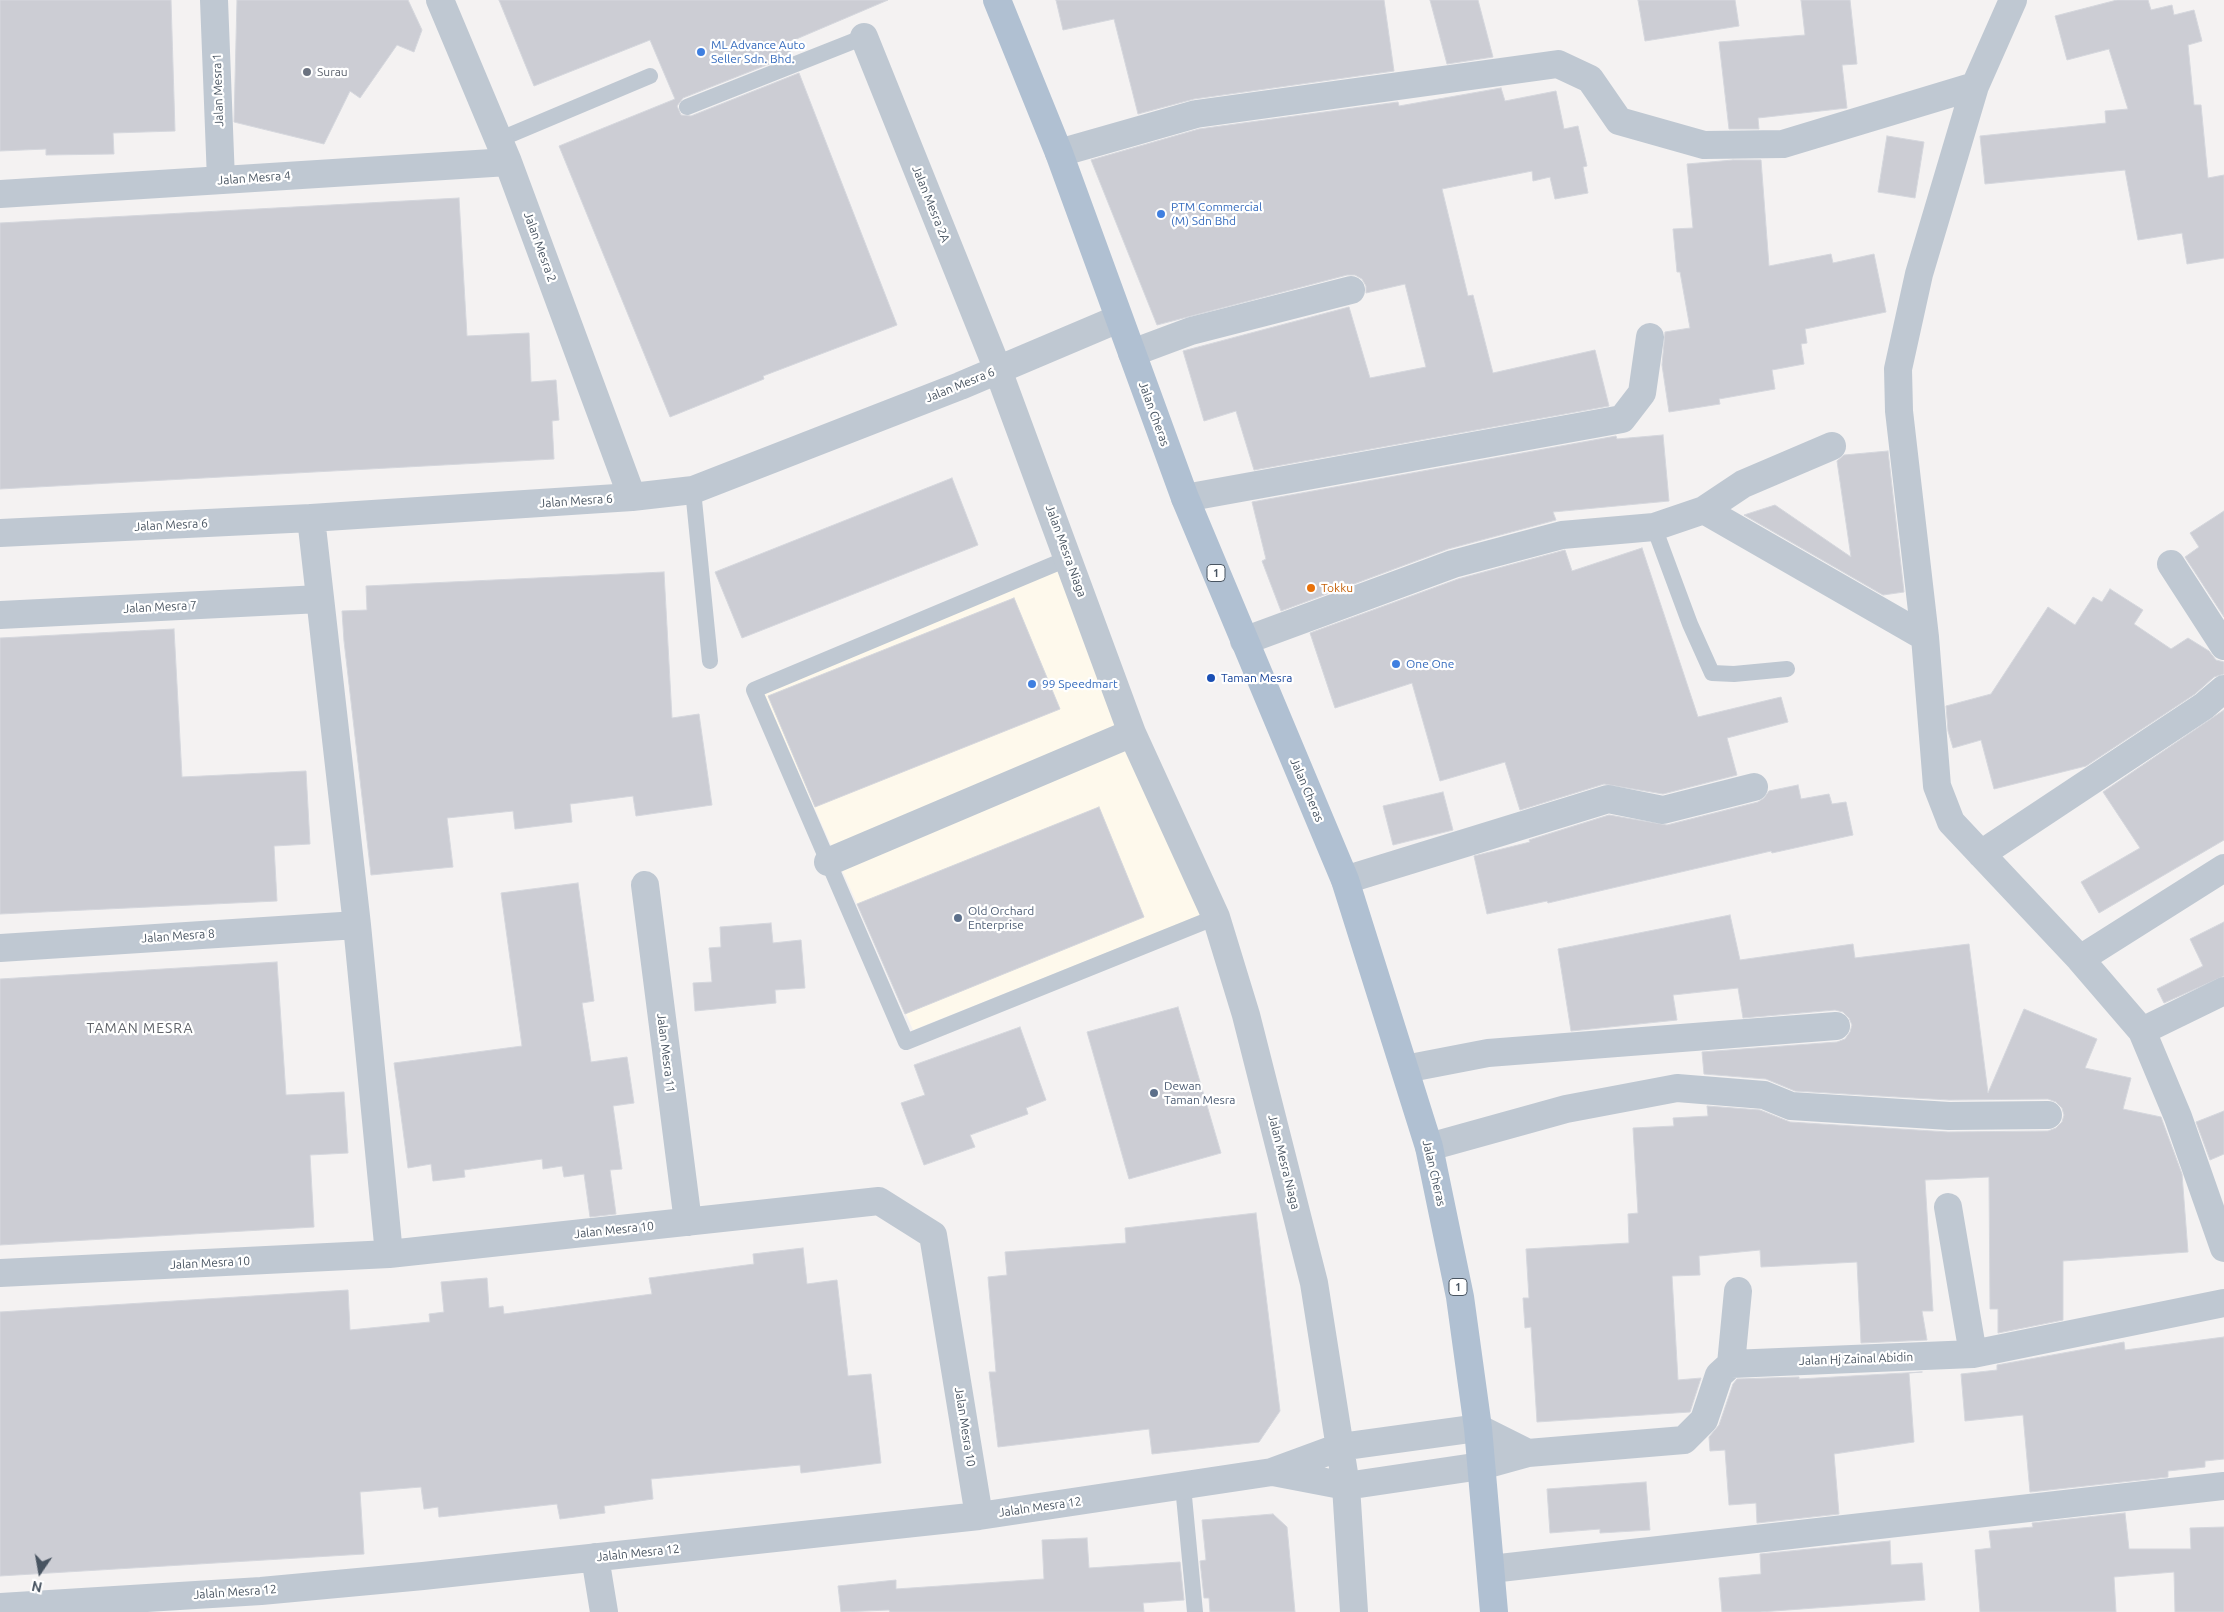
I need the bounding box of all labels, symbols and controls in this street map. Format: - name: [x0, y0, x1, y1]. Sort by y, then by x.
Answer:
- place label: ML Advance Auto Seller Sdn. Bhd.: [711, 38, 805, 66]
- marker: ML Advance Auto Seller Sdn. Bhd.: [695, 46, 707, 58]
- street label: Jalan Mesra 1: [210, 53, 226, 127]
- place label: Surau: [317, 65, 348, 79]
- marker: Surau: [301, 66, 313, 78]
- street label: Jalan Mesra 2A: [909, 164, 953, 244]
- street label: Jalan Mesra 4: [217, 168, 291, 188]
- place label: PTM Commercial (M) Sdn Bhd: [1171, 200, 1262, 228]
- marker: PTM Commercial (M) Sdn Bhd: [1155, 208, 1167, 220]
- street label: Jalan Mesra 2: [521, 210, 559, 284]
- street label: Jalan Mesra 6: [923, 365, 997, 405]
- street label: Jalan Cheras: [1136, 380, 1172, 448]
- street label: Jalan Mesra 6: [539, 491, 613, 511]
- street label: Jalan Mesra Niaga: [1043, 503, 1089, 599]
- street label: Jalan Mesra 6: [134, 516, 208, 534]
- road number: 1: [1207, 564, 1225, 582]
- place label: Tokku: [1321, 581, 1353, 595]
- marker: Tokku: [1305, 582, 1317, 594]
- street label: Jalan Mesra 7: [123, 598, 197, 616]
- place label: One One: [1406, 657, 1454, 671]
- marker: One One: [1390, 658, 1402, 670]
- place label: Taman Mesra: [1221, 671, 1292, 685]
- marker: Taman Mesra: [1205, 672, 1217, 684]
- place label: 99 Speedmart: [1042, 677, 1118, 691]
- marker: 99 Speedmart: [1026, 678, 1038, 690]
- street label: Jalan Cheras: [1287, 756, 1327, 824]
- place label: Old Orchard Enterprise: [968, 904, 1034, 932]
- marker: Old Orchard Enterprise: [952, 912, 964, 924]
- street label: Jalan Mesra 8: [141, 926, 215, 946]
- street label: Jalan Mesra 11: [654, 1012, 678, 1094]
- district label: TAMAN MESRA: [85, 1020, 195, 1036]
- place label: Dewan Taman Mesra: [1164, 1079, 1235, 1107]
- marker: Dewan Taman Mesra: [1148, 1087, 1160, 1099]
- street label: Jalan Mesra Niaga: [1265, 1113, 1303, 1211]
- street label: Jalan Cheras: [1419, 1138, 1449, 1208]
- street label: Jalan Mesra 10: [573, 1219, 655, 1241]
- street label: Jalan Mesra 10: [170, 1254, 250, 1272]
- road number: 1: [1449, 1278, 1467, 1295]
- street label: Jalan Hj Zainal Abidin: [1799, 1350, 1913, 1368]
- street label: Jalan Mesra 10: [952, 1386, 978, 1468]
- street label: Jalaln Mesra 12: [998, 1494, 1082, 1520]
- street label: Jalaln Mesra 12: [596, 1541, 680, 1565]
- north arrow: [15, 1547, 65, 1597]
- text: N: [30, 1578, 44, 1596]
- street label: Jalaln Mesra 12: [193, 1582, 277, 1602]

